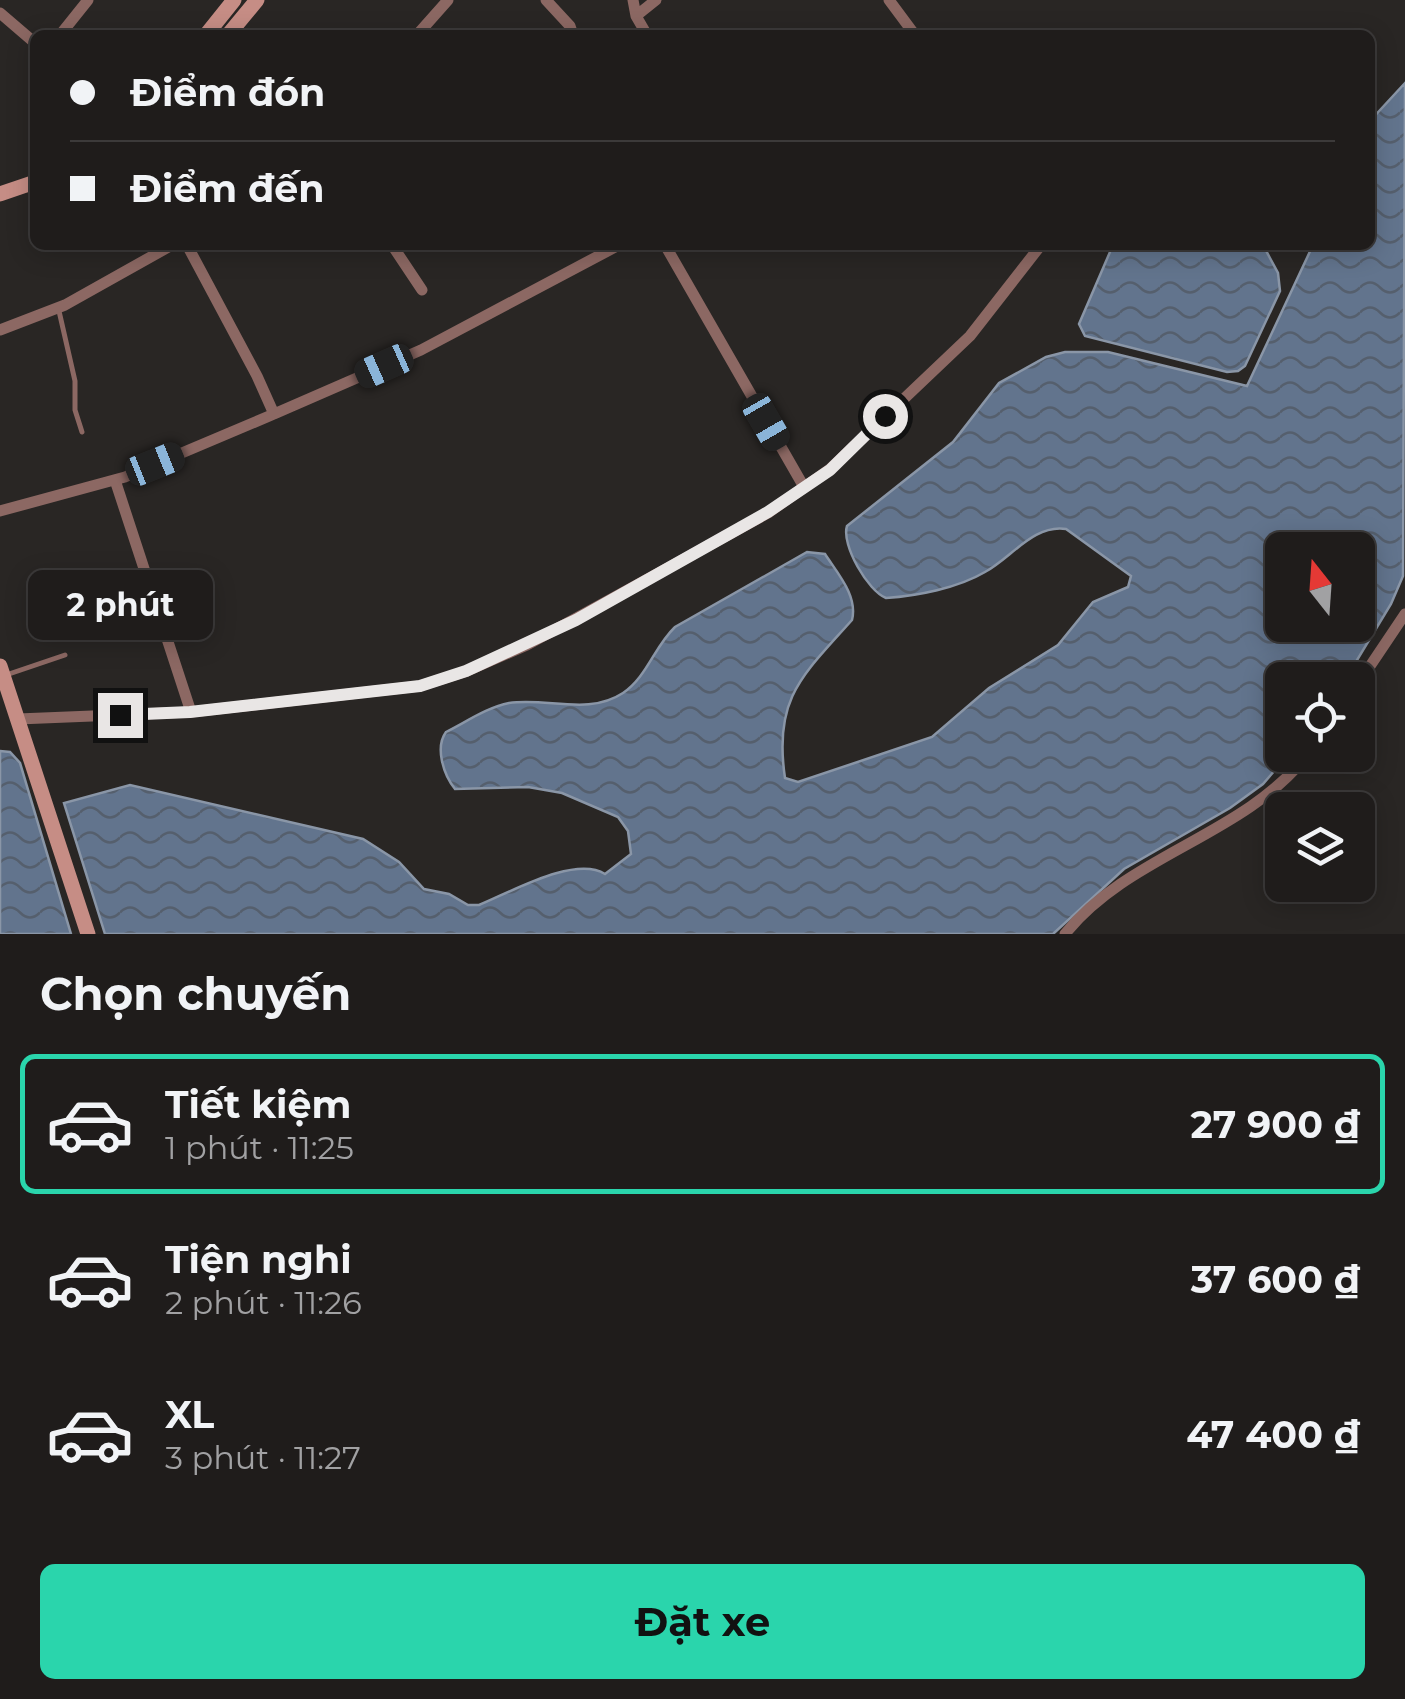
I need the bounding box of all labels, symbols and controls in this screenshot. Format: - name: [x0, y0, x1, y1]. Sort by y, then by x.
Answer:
- text: Điểm đón: [130, 69, 325, 116]
- text: Điểm đến: [130, 165, 324, 212]
- car: [350, 340, 418, 392]
- car: [738, 389, 794, 455]
- route start: [863, 394, 908, 439]
- car: [122, 439, 188, 489]
- north arrow: [1265, 532, 1375, 642]
- map controls: [1265, 532, 1375, 902]
- callout: 2 phút: [28, 570, 212, 640]
- text: 2 phút: [66, 585, 175, 624]
- button: locate: [1265, 662, 1375, 772]
- route end: [98, 693, 143, 738]
- button: layers: [1265, 792, 1375, 902]
- text: Chọn chuyến: [40, 966, 351, 1021]
- icon: car: [45, 1079, 135, 1169]
- text: Tiết kiệm: [165, 1081, 351, 1128]
- text: 27 900 ₫: [1190, 1101, 1360, 1148]
- text: 1 phút · 11:25: [165, 1128, 354, 1167]
- icon: car: [45, 1234, 135, 1324]
- text: Tiện nghi: [165, 1236, 352, 1283]
- text: 37 600 ₫: [1191, 1256, 1360, 1303]
- text: 2 phút · 11:26: [165, 1283, 362, 1322]
- icon: car: [45, 1389, 135, 1479]
- text: XL: [165, 1391, 214, 1438]
- text: 47 400 ₫: [1186, 1411, 1360, 1458]
- text: 3 phút · 11:27: [165, 1438, 361, 1477]
- button: Đặt xe: [40, 1564, 1365, 1679]

